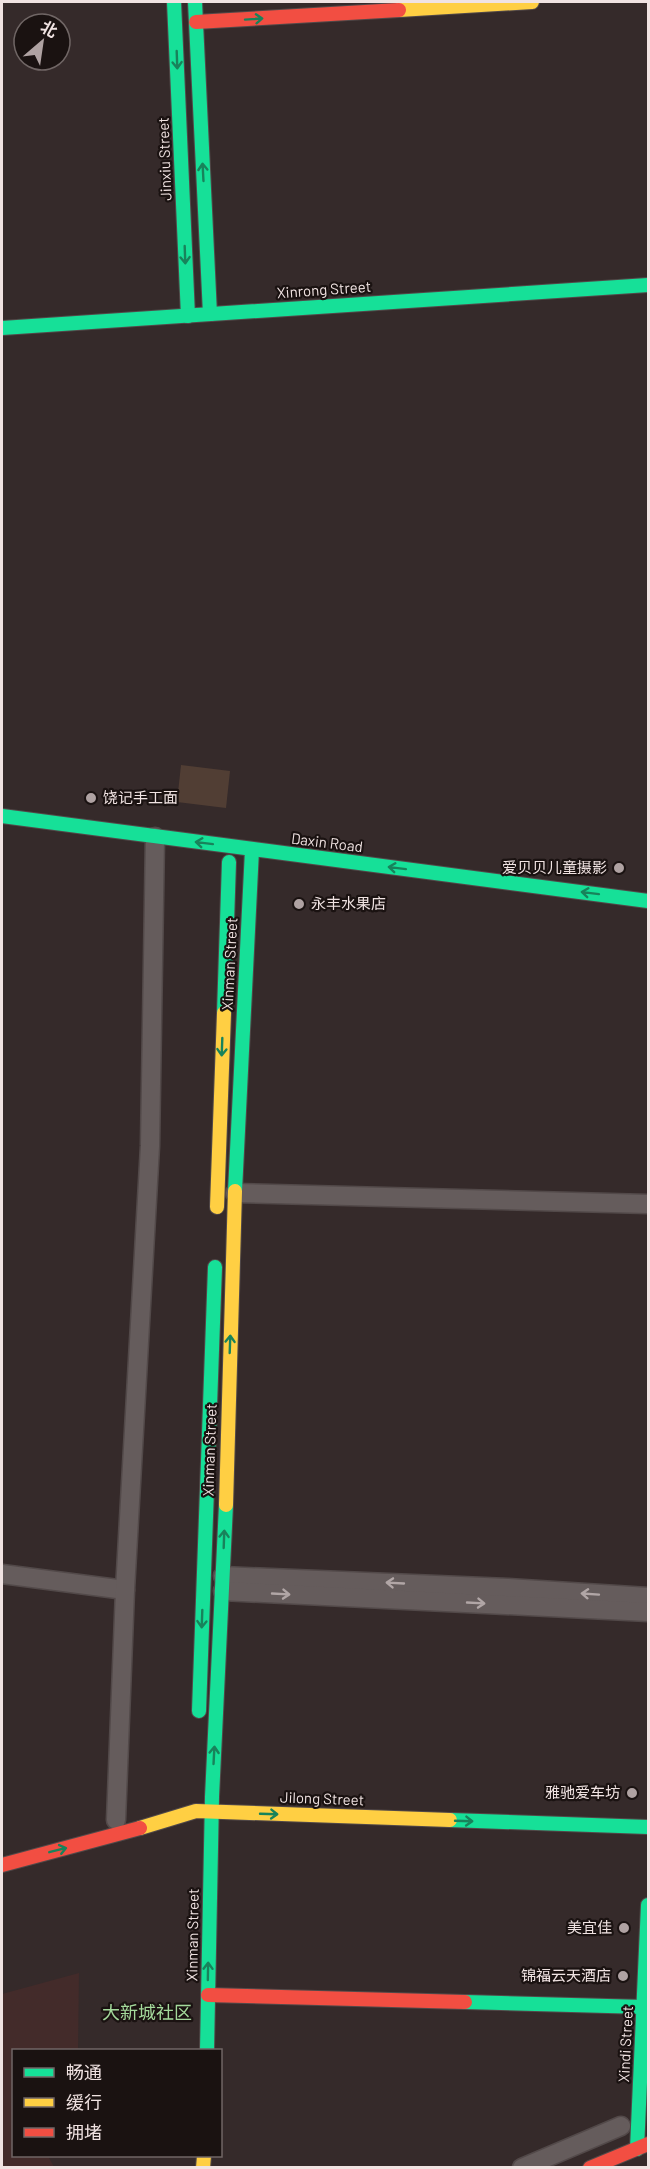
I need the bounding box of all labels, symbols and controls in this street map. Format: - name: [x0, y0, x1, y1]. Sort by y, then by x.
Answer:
- north arrow: [12, 12, 72, 72]
- one-way arrow: [244, 13, 264, 24]
- text: 北: [38, 16, 61, 41]
- one-way arrow: [171, 49, 182, 69]
- street label: Jinxiu Street: [154, 117, 174, 201]
- one-way arrow: [198, 162, 209, 182]
- one-way arrow: [180, 244, 191, 264]
- street label: Xinrong Street: [276, 277, 372, 301]
- place label: 饶记手工面: [103, 788, 178, 806]
- marker: 饶记手工面: [84, 791, 98, 805]
- street label: Daxin Road: [290, 829, 364, 855]
- one-way arrow: [194, 838, 214, 849]
- place label: 爱贝贝儿童摄影: [502, 858, 607, 876]
- marker: 爱贝贝儿童摄影: [612, 861, 626, 875]
- one-way arrow: [388, 863, 407, 874]
- one-way arrow: [581, 888, 601, 899]
- place label: 永丰水果店: [311, 894, 386, 912]
- marker: 永丰水果店: [292, 897, 306, 911]
- street label: Xinman Street: [218, 917, 240, 1011]
- one-way arrow: [217, 1036, 228, 1056]
- one-way arrow: [224, 1335, 236, 1355]
- street label: Xinman Street: [198, 1403, 220, 1497]
- one-way arrow: [218, 1530, 229, 1550]
- one-way arrow: [386, 1578, 406, 1589]
- one-way arrow: [271, 1588, 291, 1599]
- one-way arrow: [581, 1588, 601, 1599]
- one-way arrow: [465, 1598, 485, 1609]
- one-way arrow: [197, 1609, 208, 1629]
- one-way arrow: [209, 1746, 220, 1766]
- place label: 雅驰爱车坊: [545, 1783, 620, 1801]
- marker: 雅驰爱车坊: [625, 1786, 639, 1800]
- street label: Jilong Street: [280, 1788, 364, 1808]
- one-way arrow: [258, 1808, 278, 1819]
- one-way arrow: [453, 1815, 473, 1826]
- one-way arrow: [48, 1844, 67, 1855]
- street label: Xinman Street: [182, 1888, 202, 1982]
- place label: 美宜佳: [567, 1918, 612, 1936]
- marker: 美宜佳: [617, 1921, 631, 1935]
- one-way arrow: [203, 1962, 214, 1982]
- place label: 锦福云天酒店: [521, 1966, 611, 1984]
- marker: 锦福云天酒店: [616, 1969, 630, 1983]
- district label: 大新城社区: [102, 2001, 192, 2023]
- street label: Xindi Street: [614, 2005, 636, 2083]
- legend: [12, 2049, 222, 2157]
- text: 畅通: [66, 2061, 102, 2083]
- text: 缓行: [66, 2091, 102, 2113]
- text: 拥堵: [66, 2121, 102, 2143]

